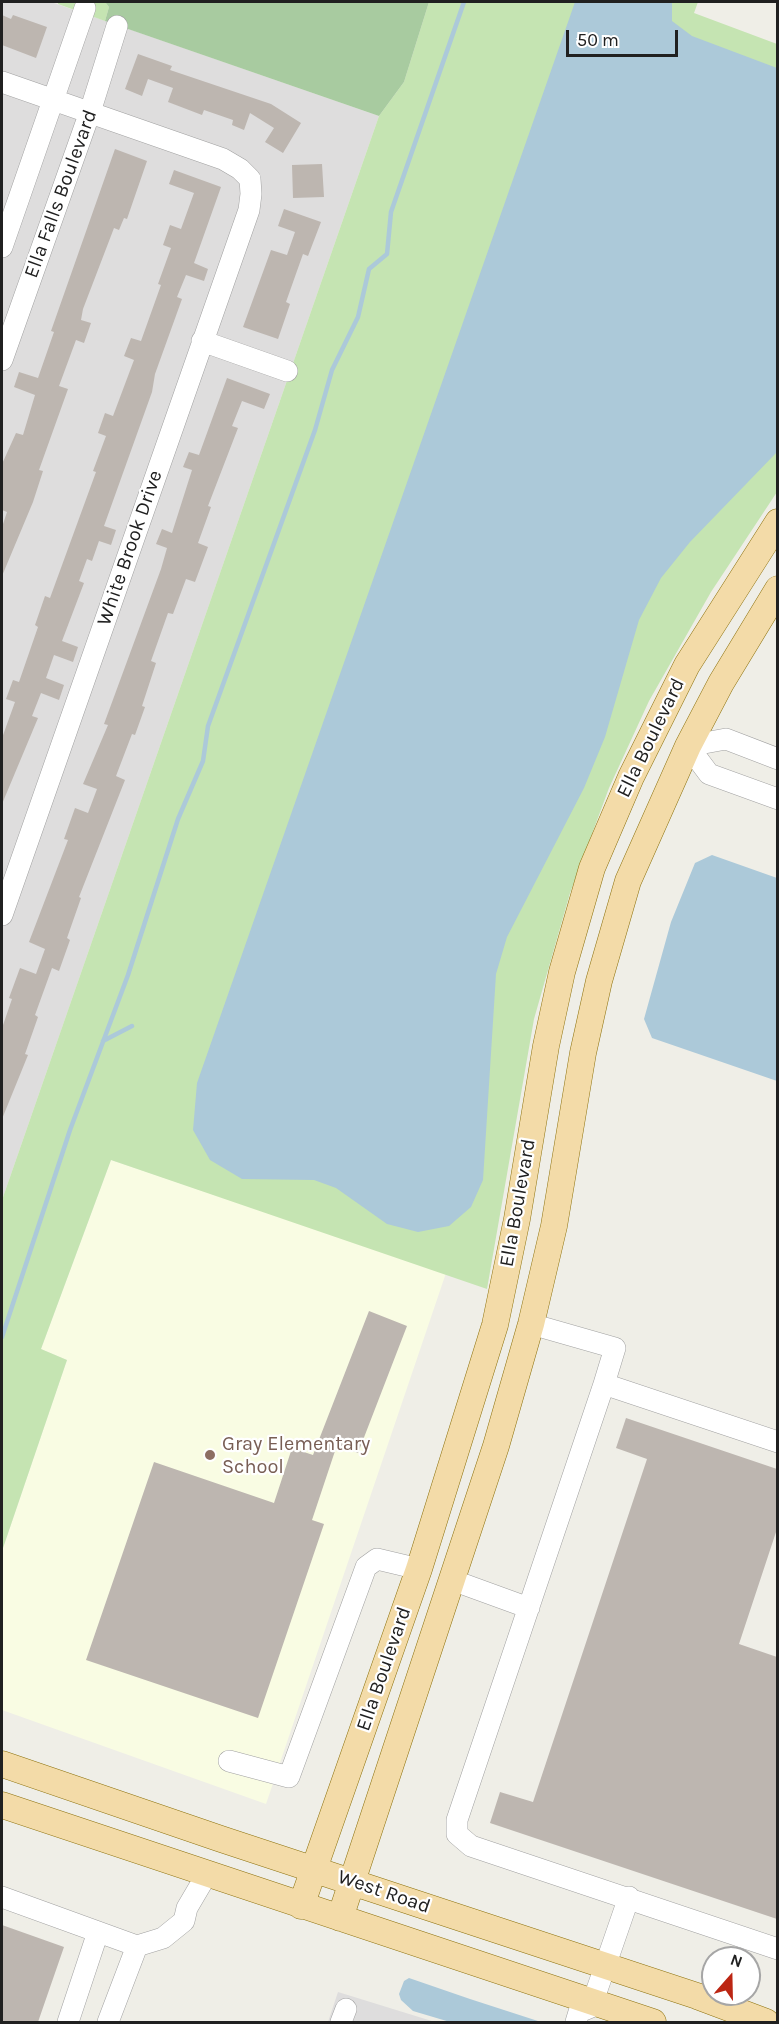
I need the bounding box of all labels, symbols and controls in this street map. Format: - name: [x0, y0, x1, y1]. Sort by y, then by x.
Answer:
- scale bar: [569, 18, 682, 56]
- text: 50 m: [577, 29, 619, 51]
- street label: Ella Falls Boulevard: [19, 107, 103, 281]
- street label: White Brook Drive: [92, 467, 168, 629]
- street label: Ella Boulevard: [612, 674, 690, 802]
- street label: Ella Boulevard: [495, 1137, 541, 1269]
- place label: Gray Elementary School: [222, 1432, 370, 1479]
- marker: Gray Elementary School: [203, 1448, 217, 1462]
- street label: Ella Boulevard: [352, 1604, 416, 1734]
- street label: West Road: [335, 1865, 433, 1919]
- north arrow: [701, 1946, 761, 2006]
- text: N: [728, 1950, 745, 1971]

